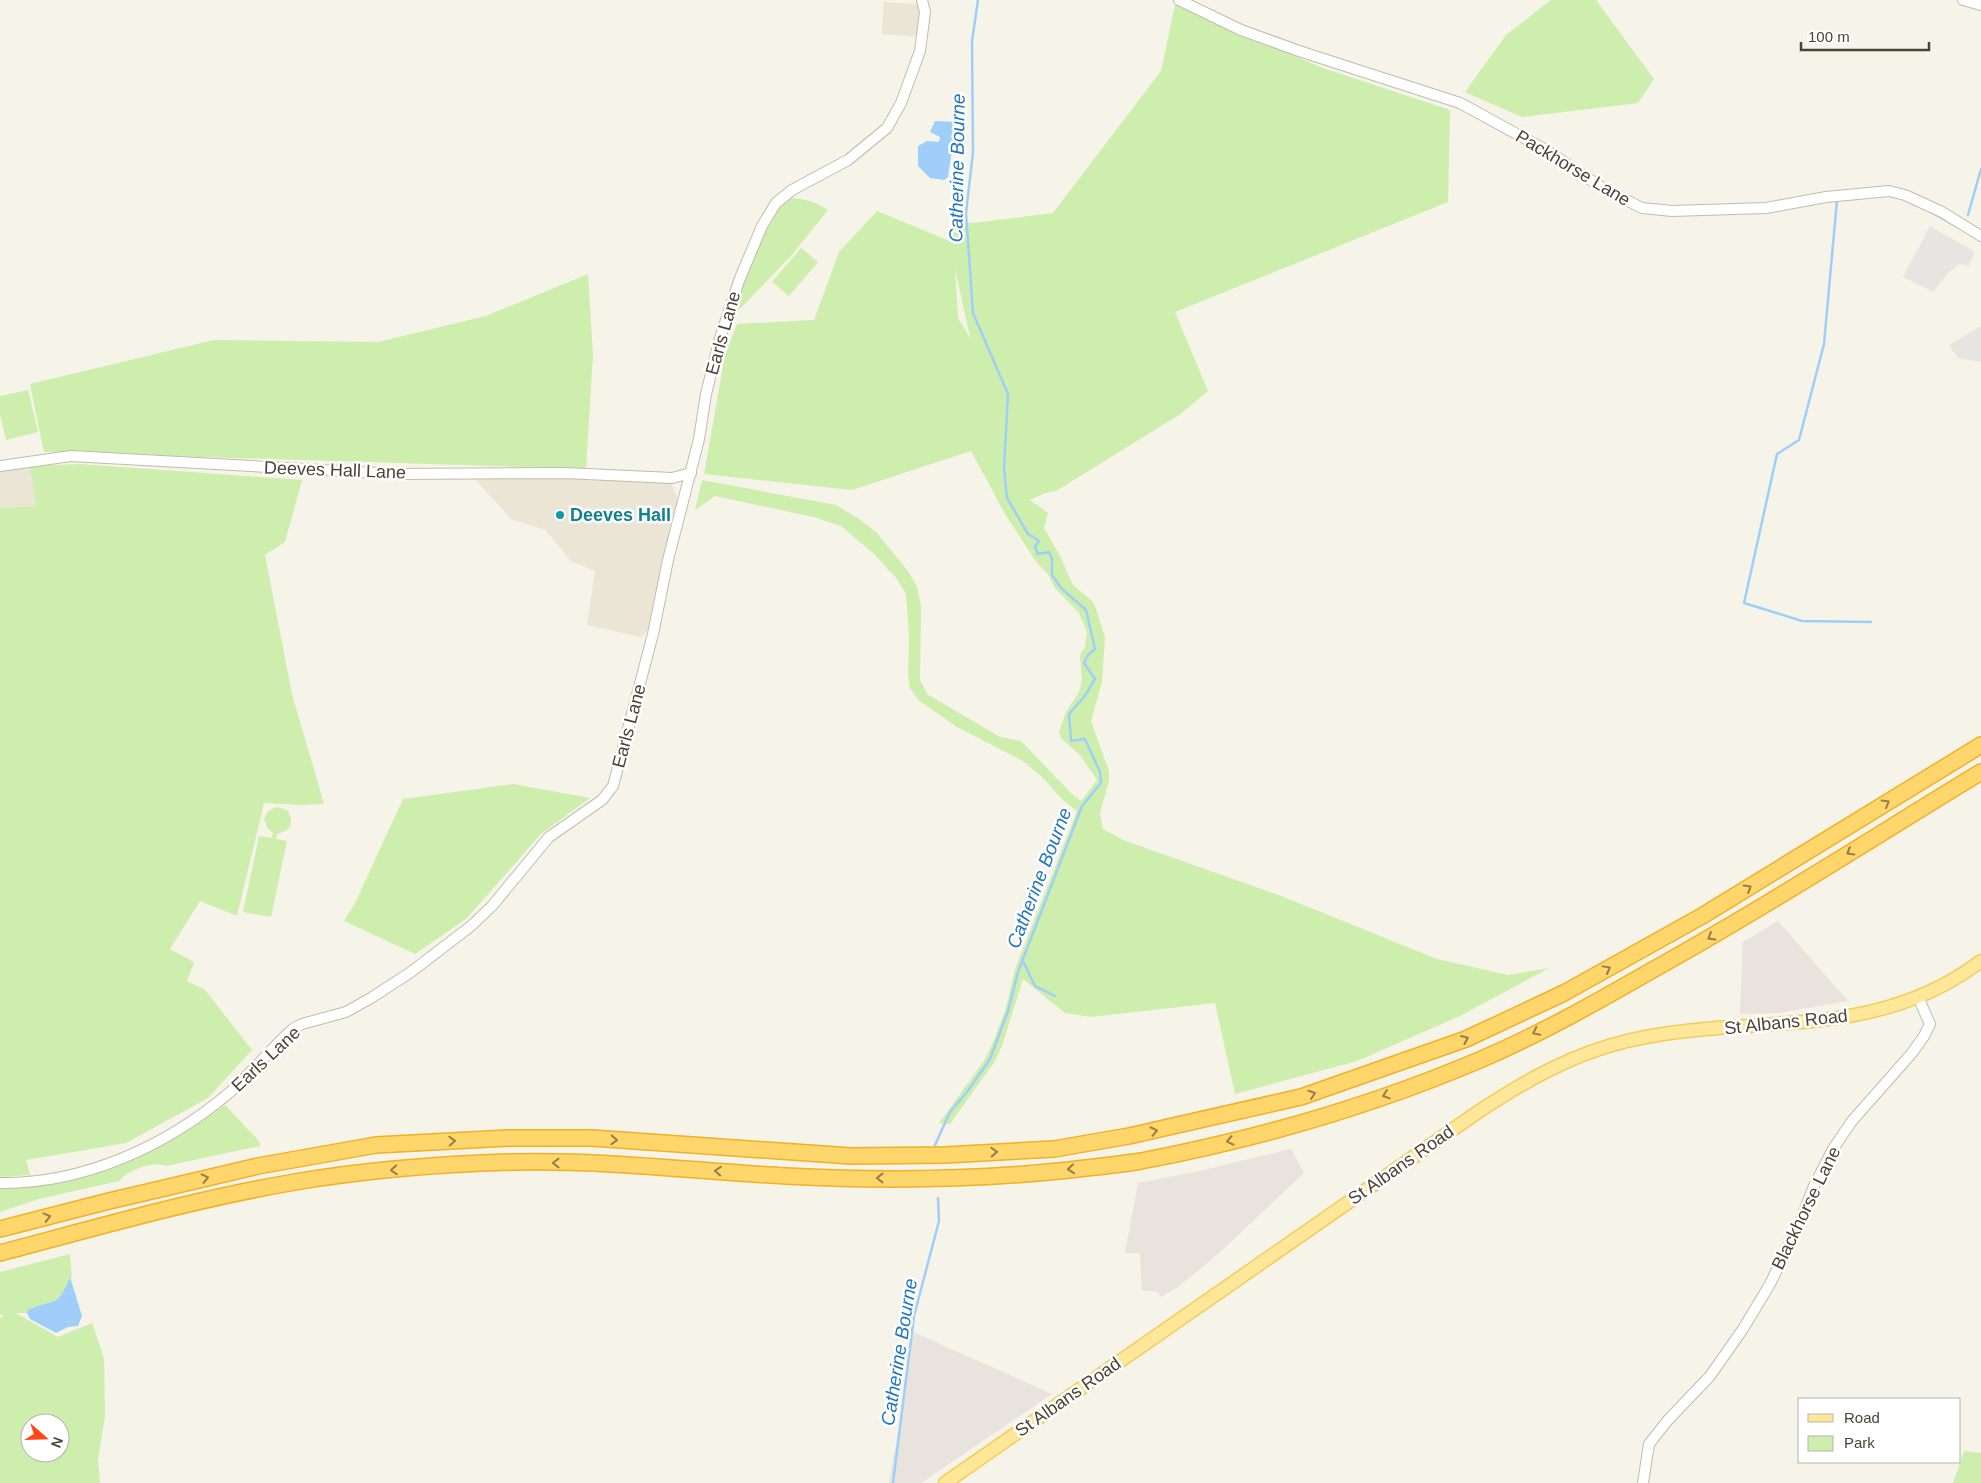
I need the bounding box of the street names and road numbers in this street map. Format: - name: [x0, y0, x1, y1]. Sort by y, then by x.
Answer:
- street label: Packhorse Lane: [1512, 126, 1634, 210]
- street label: Earls Lane: [702, 289, 744, 377]
- street label: Deeves Hall Lane: [264, 458, 406, 482]
- street label: Earls Lane: [608, 682, 650, 770]
- street label: St Albans Road: [1723, 1006, 1849, 1038]
- street label: Earls Lane: [228, 1022, 304, 1096]
- street label: St Albans Road: [1344, 1121, 1458, 1209]
- street label: Blackhorse Lane: [1768, 1143, 1844, 1273]
- street label: St Albans Road: [1011, 1353, 1125, 1441]

